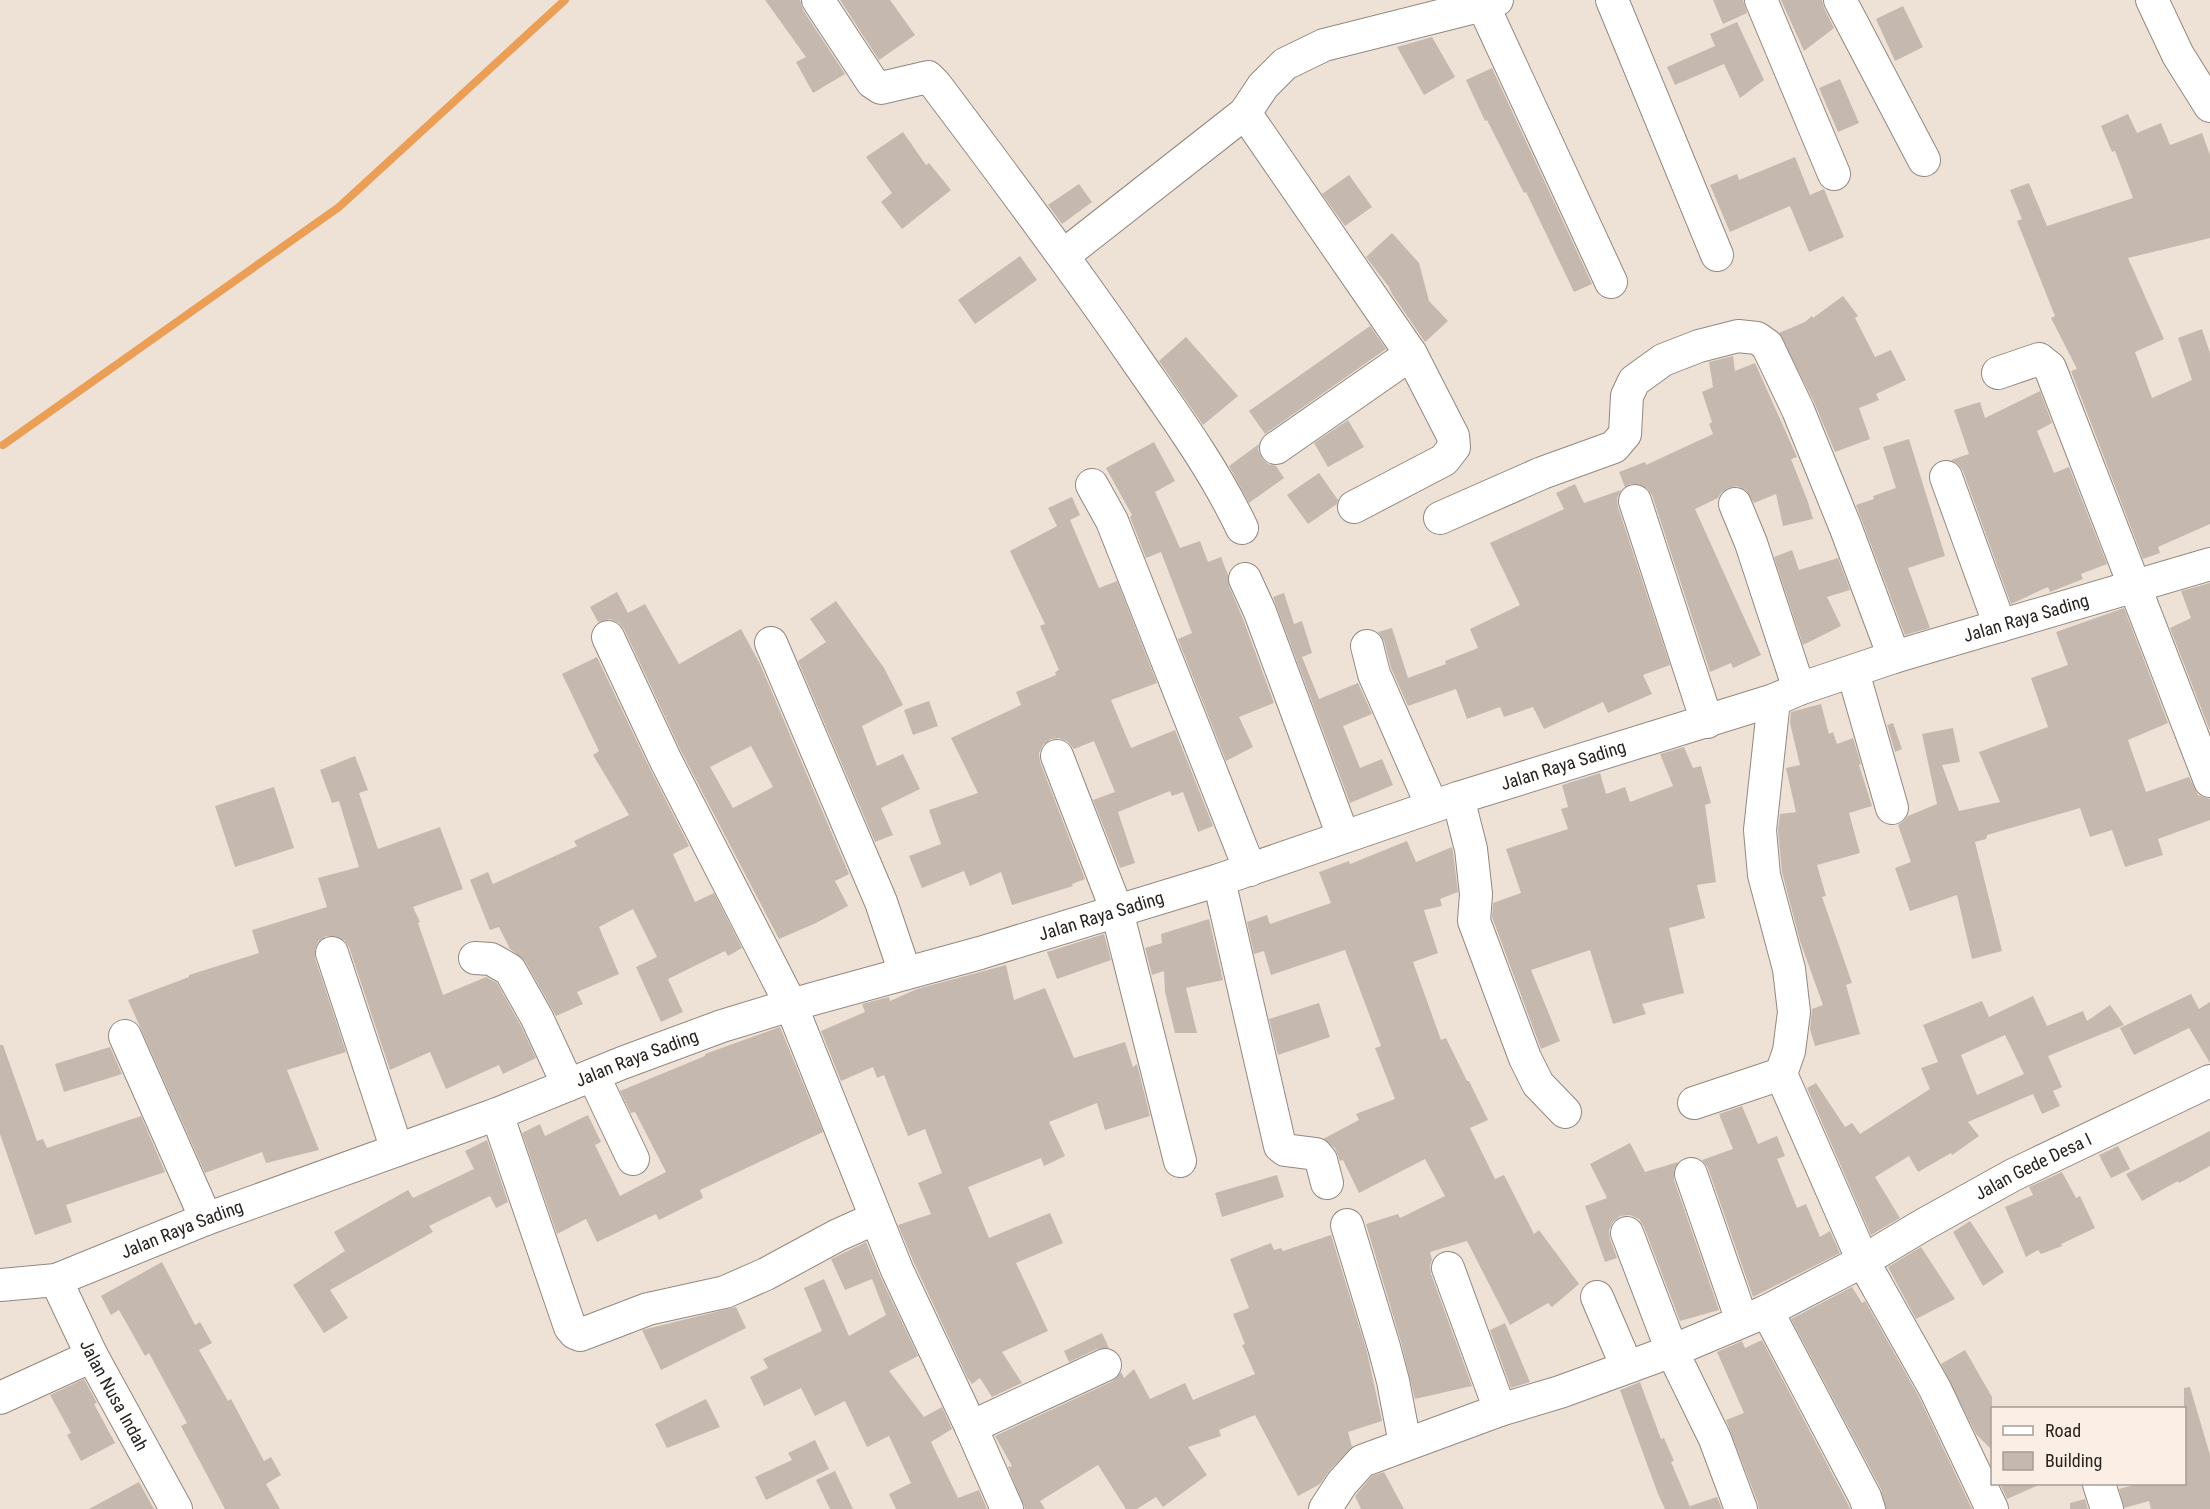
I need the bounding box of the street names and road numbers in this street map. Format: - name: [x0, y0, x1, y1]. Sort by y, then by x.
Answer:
- street label: Jalan Raya Sading: [1961, 589, 2091, 646]
- street label: Jalan Raya Sading: [1498, 736, 1628, 794]
- street label: Jalan Raya Sading: [1036, 887, 1166, 945]
- street label: Jalan Raya Sading: [572, 1025, 701, 1091]
- street label: Jalan Gede Desa I: [1971, 1128, 2095, 1204]
- street label: Jalan Raya Sading: [118, 1195, 246, 1263]
- street label: Jalan Nusa Indah: [76, 1336, 153, 1454]

